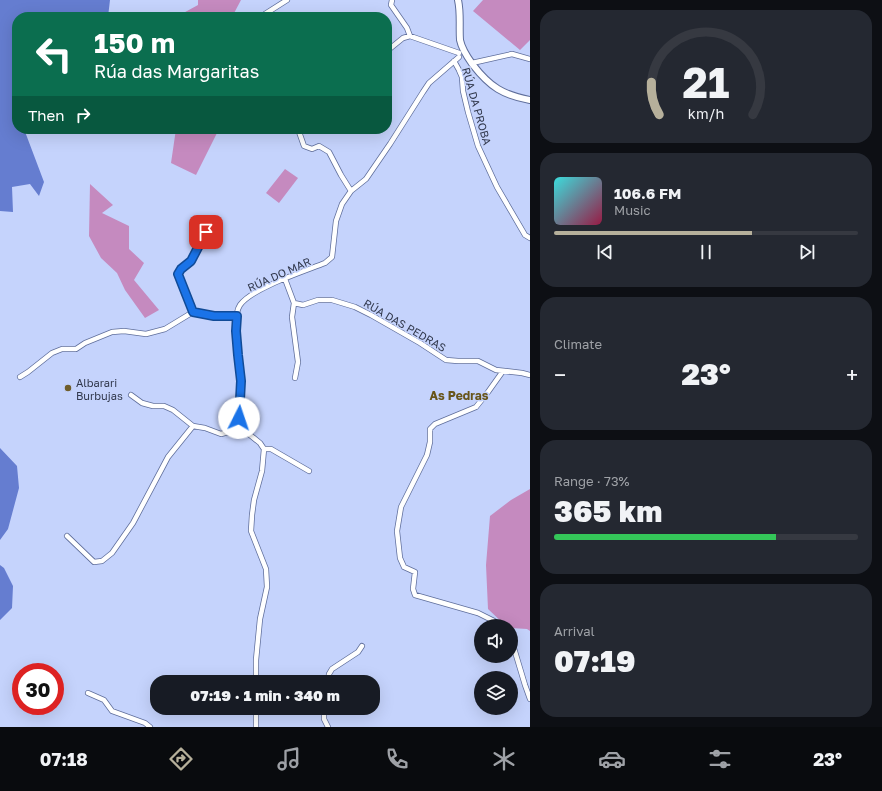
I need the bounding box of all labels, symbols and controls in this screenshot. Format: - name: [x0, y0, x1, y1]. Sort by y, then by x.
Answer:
- text: 150 m: [94, 26, 175, 59]
- icon: left: [28, 28, 80, 80]
- text: 21: [683, 57, 729, 107]
- text: Rúa das Margaritas: [94, 60, 259, 82]
- street label: RÚA DA PROBA: [460, 66, 494, 147]
- icon: right: [72, 104, 94, 126]
- text: km/h: [688, 104, 724, 121]
- text: Then: [28, 106, 64, 124]
- text: 106.6 FM: [614, 184, 681, 202]
- text: Music: [614, 202, 651, 218]
- pin: [189, 215, 223, 249]
- icon: arrive: [195, 221, 217, 243]
- icon: previous: [594, 241, 616, 263]
- icon: pause: [695, 241, 717, 263]
- icon: next: [796, 241, 818, 263]
- street label: RÚA DO MAR: [245, 254, 313, 294]
- street label: RÚA DAS PEDRAS: [361, 296, 449, 354]
- text: Climate: [554, 336, 602, 352]
- text: 23°: [681, 356, 731, 392]
- text: −: [554, 361, 566, 388]
- text: +: [846, 361, 858, 388]
- place label: Albarari Burbujas: [76, 376, 123, 402]
- marker: Albarari Burbujas: [63, 383, 73, 393]
- district label: As Pedras: [430, 388, 489, 403]
- position arrow: [218, 397, 260, 439]
- text: Range · 73%: [554, 473, 629, 489]
- text: 365 km: [554, 493, 662, 529]
- map controls: [474, 619, 518, 715]
- button: sound: [474, 619, 518, 663]
- text: Arrival: [554, 623, 595, 639]
- text: 07:19: [554, 643, 635, 679]
- speed limit sign: 30: [12, 663, 64, 715]
- button: layers: [474, 671, 518, 715]
- text: 07:19 · 1 min · 340 m: [190, 686, 340, 704]
- icon: directions: [167, 745, 195, 773]
- icon: music: [275, 745, 303, 773]
- icon: phone: [383, 745, 411, 773]
- icon: climate: [490, 745, 518, 773]
- icon: car: [598, 745, 626, 773]
- icon: filters: [706, 745, 734, 773]
- text: 07:18: [40, 748, 88, 770]
- text: 23°: [813, 748, 842, 770]

